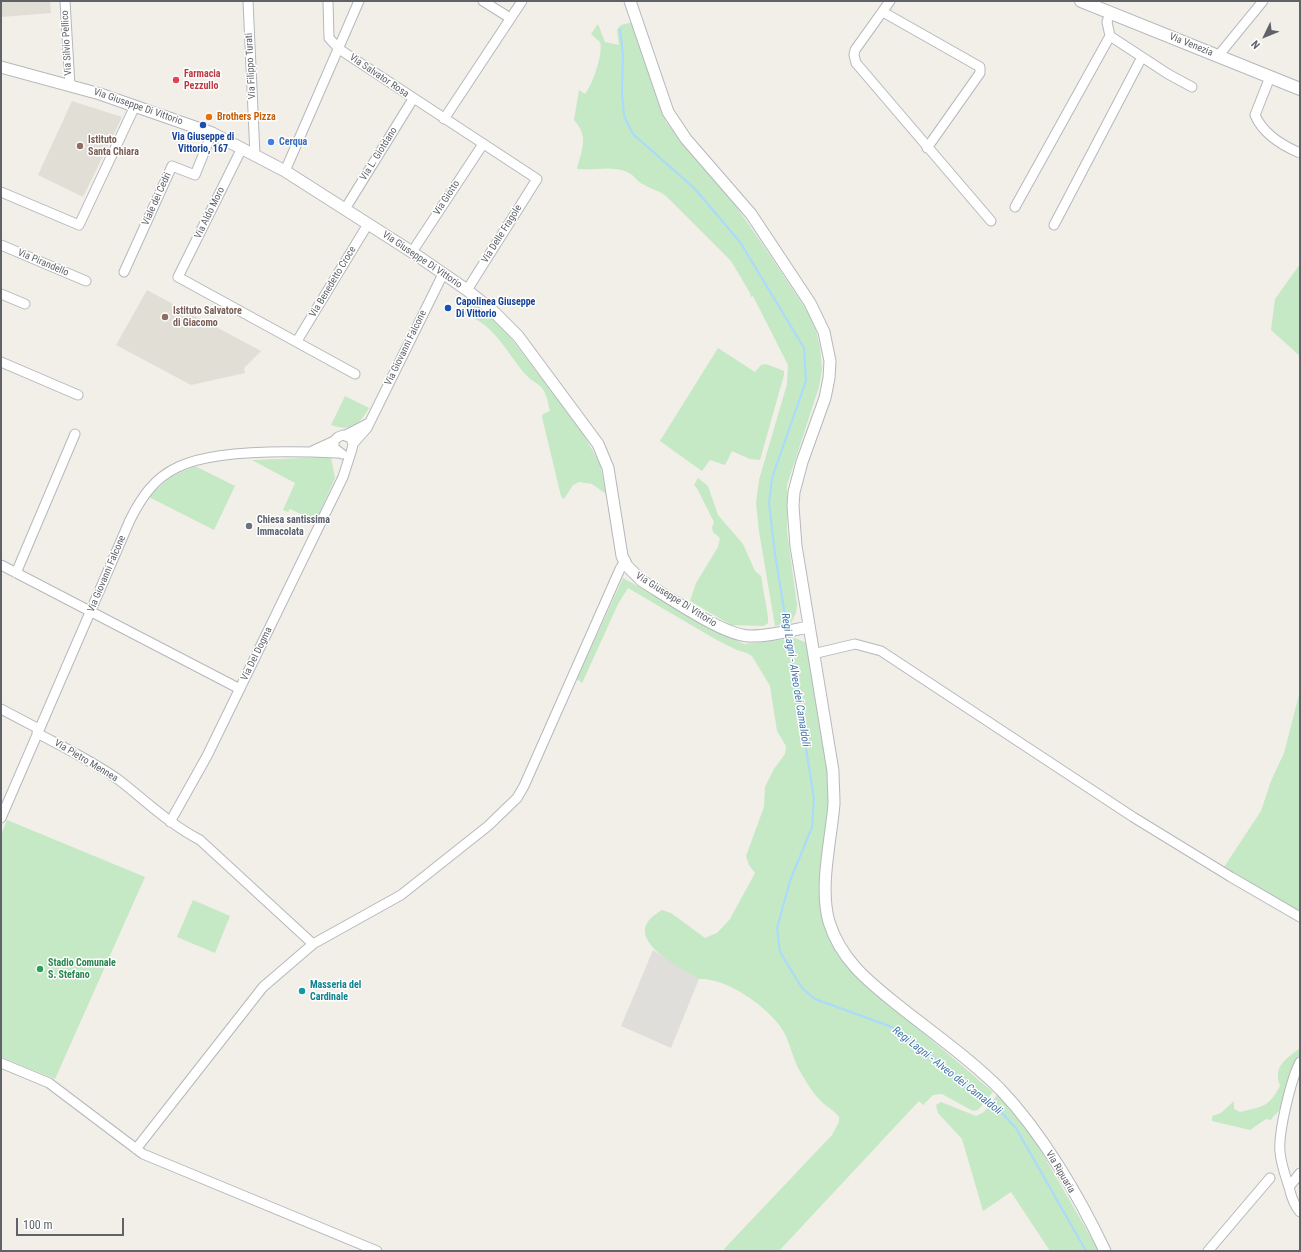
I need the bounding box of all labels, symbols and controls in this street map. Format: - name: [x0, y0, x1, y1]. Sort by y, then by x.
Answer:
- street label: Via Silvio Pellico: [59, 10, 75, 76]
- north arrow: [1245, 16, 1285, 56]
- street label: Via Venezia: [1167, 31, 1215, 59]
- street label: Via Filippo Turati: [243, 33, 259, 99]
- text: N: [1249, 38, 1263, 51]
- street label: Via Salvator Rosa: [347, 52, 411, 100]
- place label: Farmacia Pezzullo: [184, 68, 221, 92]
- marker: Farmacia Pezzullo: [171, 75, 181, 85]
- street label: Via Giuseppe Di Vittorio: [92, 86, 184, 128]
- place label: Brothers Pizza: [217, 111, 276, 123]
- marker: Brothers Pizza: [204, 112, 214, 122]
- marker: Via Giuseppe di Vittorio, 167: [198, 120, 208, 130]
- street label: Via L. Giotdano: [358, 125, 400, 183]
- place label: Via Giuseppe di Vittorio, 167: [172, 131, 234, 154]
- place label: Istituto Santa Chiara: [88, 134, 139, 158]
- place label: Cerqua: [279, 136, 307, 148]
- marker: Cerqua: [266, 137, 276, 147]
- marker: Istituto Santa Chiara: [75, 141, 85, 151]
- street label: Viale dei Cedri: [140, 171, 174, 227]
- street label: Via Giotto: [431, 178, 463, 218]
- street label: Via Aldo Moro: [192, 185, 228, 241]
- street label: Via Delle Fragole: [479, 203, 525, 265]
- street label: Via Giuseppe Di Vittorio: [380, 229, 464, 291]
- street label: Via Benedetto Croce: [307, 244, 359, 320]
- street label: Via Pirandello: [16, 247, 70, 279]
- place label: Capolinea Giuseppe Di Vittorio: [456, 296, 535, 320]
- marker: Capolinea Giuseppe Di Vittorio: [443, 303, 453, 313]
- place label: Istituto Salvatore di Giacomo: [173, 305, 242, 328]
- street label: Via Giovanni Falcone: [383, 308, 429, 388]
- marker: Istituto Salvatore di Giacomo: [160, 312, 170, 322]
- place label: Chiesa santissima Immacolata: [257, 514, 330, 538]
- marker: Chiesa santissima Immacolata: [244, 521, 254, 531]
- street label: Via Giovanni Falcone: [85, 534, 129, 614]
- street label: Via Giuseppe Di Vittorio: [633, 570, 719, 630]
- water label: Regi Lagni - Alveo dei Camaldoli: [778, 612, 812, 748]
- street label: Via Del Dogma: [239, 625, 275, 683]
- street label: Via Pietro Mennea: [52, 737, 120, 785]
- place label: Stadio Comunale S. Stefano: [48, 957, 116, 980]
- marker: Stadio Comunale S. Stefano: [35, 964, 45, 974]
- place label: Masseria del Cardinale: [310, 979, 361, 1002]
- marker: Masseria del Cardinale: [297, 986, 307, 996]
- water label: Regi Lagni - Alveo dei Camaldoli: [890, 1024, 1004, 1118]
- street label: Via Ripuaria: [1043, 1149, 1077, 1195]
- scale bar: [18, 1210, 126, 1236]
- text: 100 m: [23, 1218, 53, 1232]

